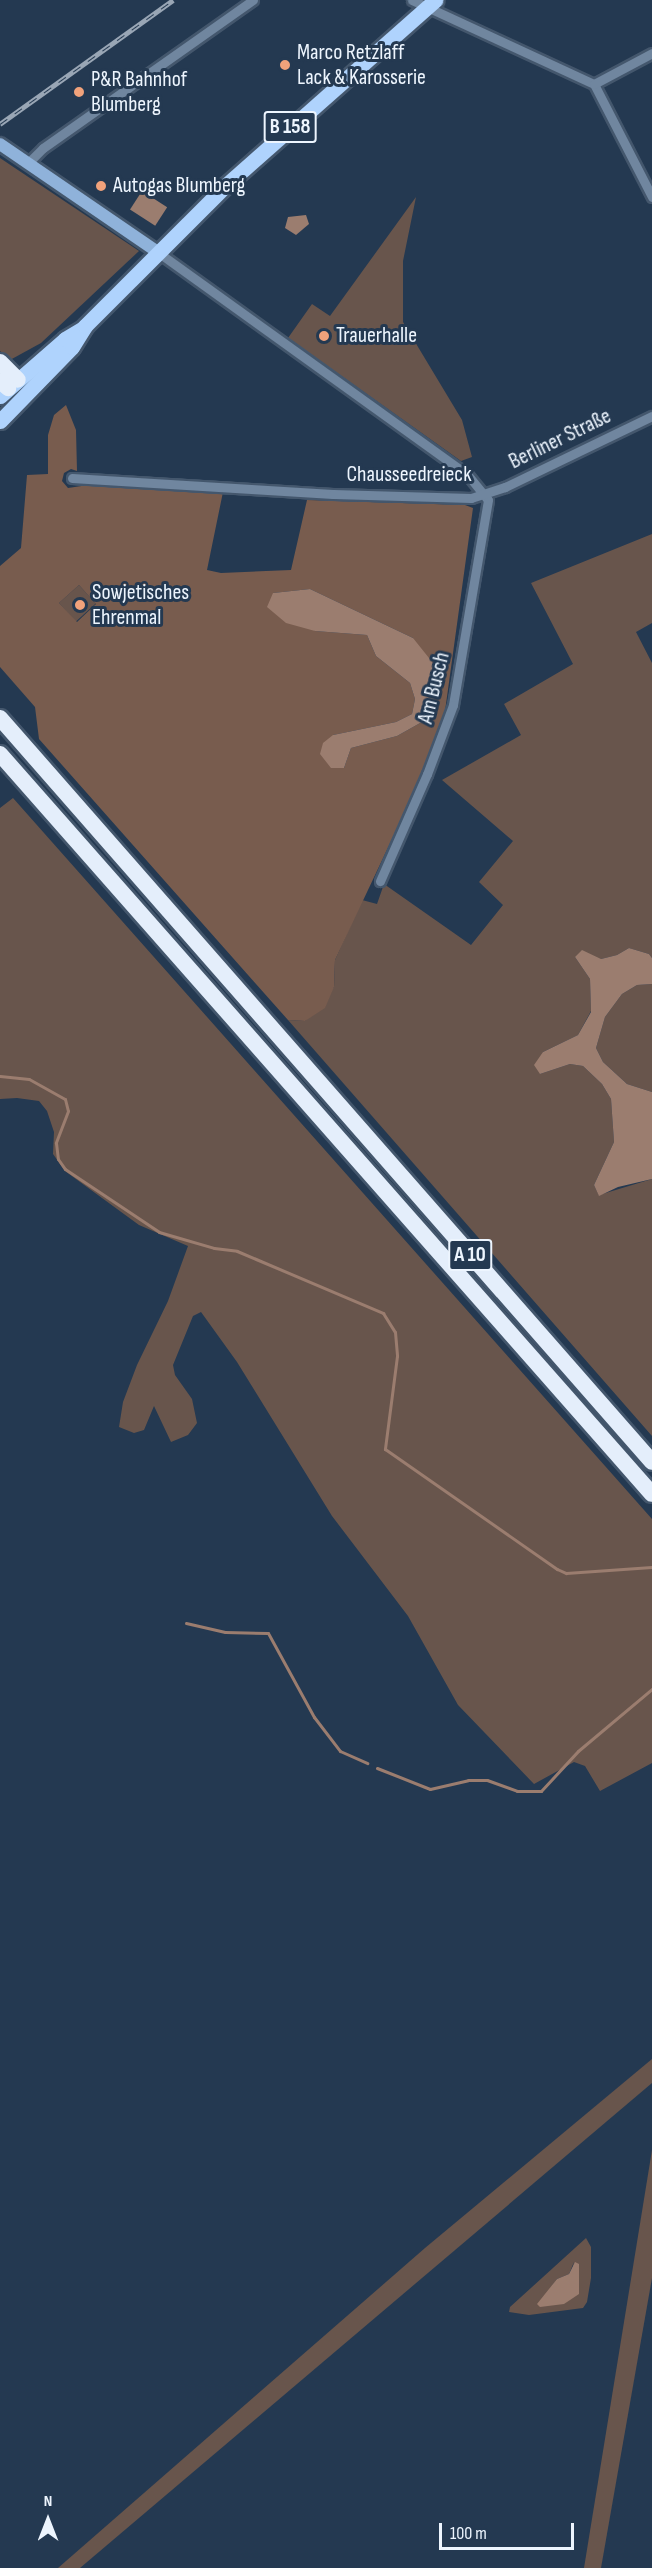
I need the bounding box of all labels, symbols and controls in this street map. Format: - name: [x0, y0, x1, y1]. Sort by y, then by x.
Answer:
- place label: Marco Retzlaff Lack & Karosserie: [297, 39, 426, 90]
- marker: Marco Retzlaff Lack & Karosserie: [278, 58, 292, 72]
- place label: P&R Bahnhof Blumberg: [91, 66, 187, 118]
- marker: P&R Bahnhof Blumberg: [72, 85, 86, 99]
- road number: B 158: [263, 109, 317, 145]
- place label: Autogas Blumberg: [113, 173, 245, 199]
- marker: Autogas Blumberg: [94, 179, 108, 193]
- place label: Trauerhalle: [336, 323, 417, 349]
- marker: Trauerhalle: [317, 329, 331, 343]
- street label: Berliner Straße: [505, 403, 615, 475]
- street label: Chausseedreieck: [346, 462, 472, 488]
- place label: Sowjetisches Ehrenmal: [92, 579, 189, 630]
- marker: Sowjetisches Ehrenmal: [73, 598, 87, 612]
- street label: Am Busch: [412, 650, 456, 726]
- road number: A 10: [448, 1237, 492, 1273]
- north arrow: [18, 2490, 78, 2550]
- text: N: [44, 2492, 52, 2511]
- scale bar: [442, 2511, 577, 2549]
- text: 100 m: [450, 2523, 487, 2544]

